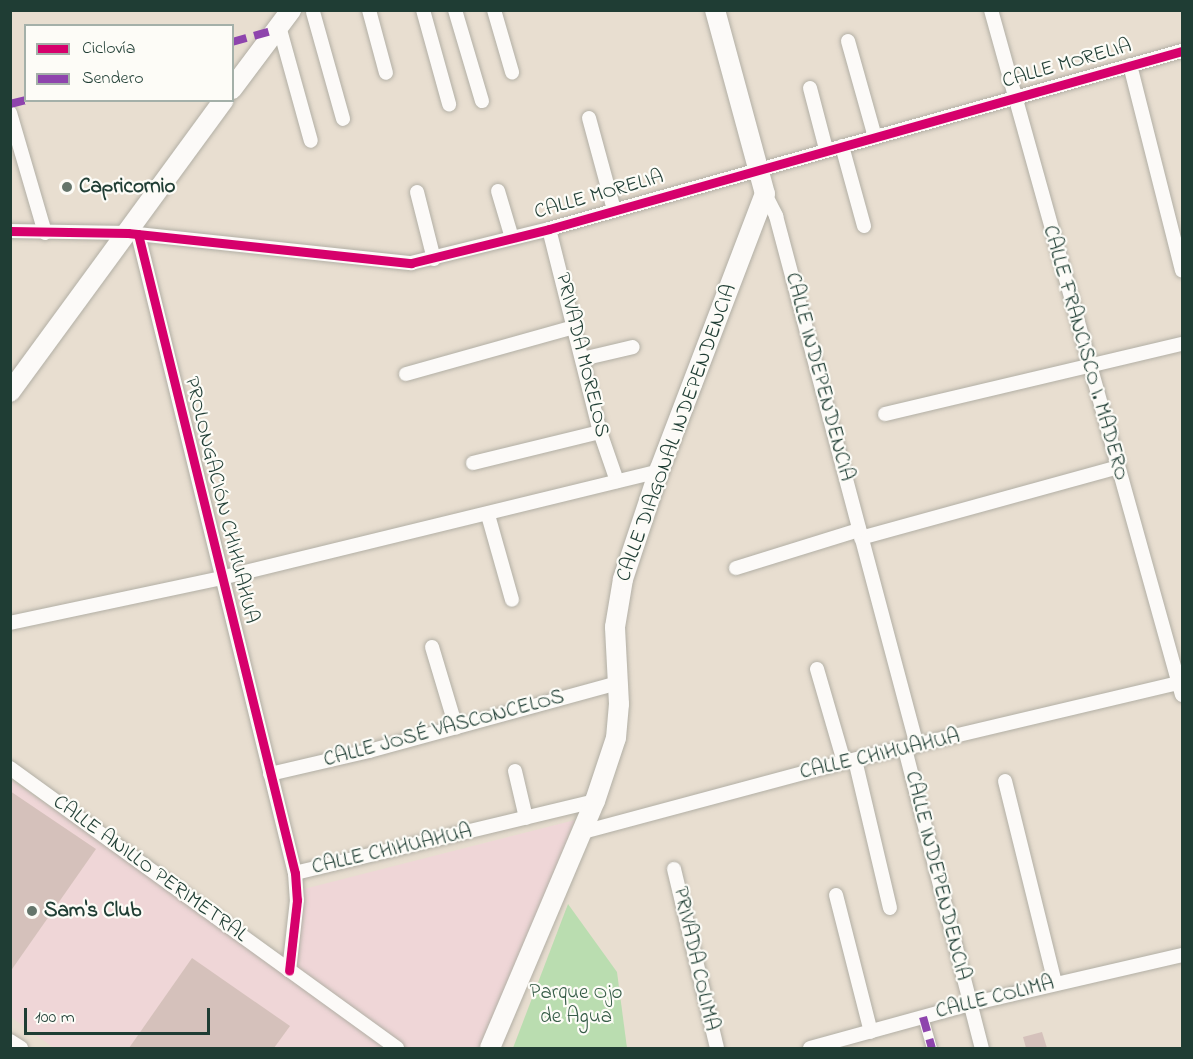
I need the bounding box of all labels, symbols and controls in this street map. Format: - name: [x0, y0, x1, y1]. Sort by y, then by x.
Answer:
- legend: [24, 24, 234, 102]
- street label: CALLE MORELIA: [999, 34, 1135, 94]
- text: Ciclovía: [82, 36, 135, 62]
- text: Sendero: [82, 66, 144, 92]
- street label: CALLE MORELIA: [531, 165, 667, 225]
- place label: Capricornio: [79, 174, 175, 200]
- marker: Capricornio: [60, 180, 74, 194]
- street label: CALLE FRANCISCO I. MADERO: [1036, 223, 1134, 483]
- street label: PRIVADA MORELOS: [549, 270, 615, 440]
- street label: CALLE INDEPENDENCIA: [779, 270, 859, 484]
- street label: CALLE DIAGONAL INDEPENDENCIA: [611, 281, 743, 585]
- street label: PROLONGACIÓN CHIHUAHUA: [178, 374, 264, 626]
- street label: CALLE JOSÉ VASCONCELOS: [321, 685, 567, 773]
- street label: CALLE CHIHUAHUA: [798, 724, 962, 786]
- street label: CALLE INDEPENDENCIA: [899, 769, 975, 983]
- street label: CALLE ANILLO PERIMETRAL: [48, 790, 252, 948]
- street label: CALLE CHIHUAHUA: [310, 819, 474, 881]
- street label: PRIVADA COLIMA: [666, 885, 724, 1033]
- place label: Sam's Club: [44, 898, 141, 924]
- marker: Sam's Club: [25, 904, 39, 918]
- street label: CALLE COLIMA: [933, 971, 1057, 1025]
- park label: Parque Ojo de Agua: [529, 980, 623, 1030]
- scale bar: [27, 996, 213, 1034]
- text: 100 m: [35, 1005, 75, 1031]

